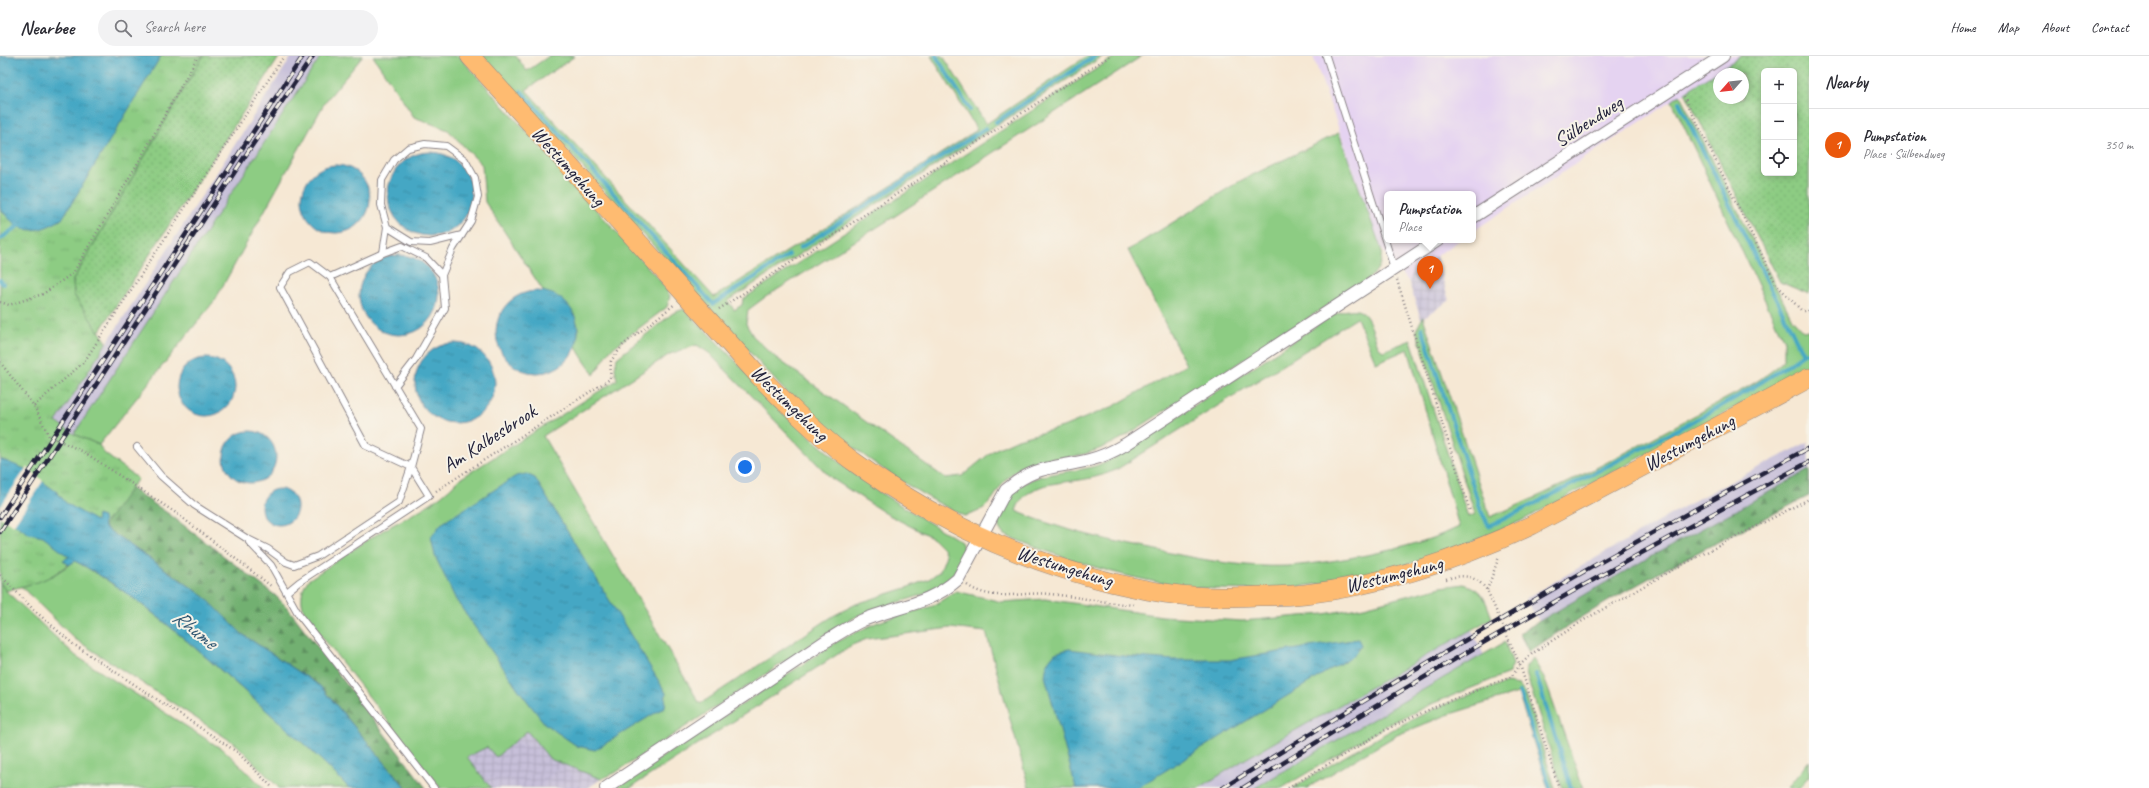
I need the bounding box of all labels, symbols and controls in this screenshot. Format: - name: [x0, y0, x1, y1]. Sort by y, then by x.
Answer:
- search box: [98, 10, 378, 46]
- text: Nearbee: [20, 16, 74, 40]
- icon: search: [112, 17, 134, 39]
- text: Search here: [144, 18, 205, 37]
- text: Home: [1950, 19, 1976, 36]
- text: Map: [1998, 19, 2019, 36]
- text: About: [2041, 19, 2069, 36]
- text: Contact: [2091, 19, 2129, 36]
- north arrow: [1713, 68, 1749, 104]
- map controls: [1761, 68, 1797, 176]
- button: +: [1761, 68, 1797, 104]
- text: Nearby: [1825, 72, 1868, 93]
- street label: Sülbendweg: [1549, 89, 1629, 153]
- button: −: [1761, 104, 1797, 140]
- street label: Westumgehung: [526, 121, 612, 212]
- text: Pumpstation: [1863, 127, 1926, 146]
- text: 1: [1835, 137, 1841, 153]
- text: 350 m: [2105, 137, 2133, 153]
- button: locate: [1761, 140, 1797, 176]
- text: Place · Sülbendweg: [1863, 146, 1944, 162]
- popup: [1384, 191, 1476, 243]
- text: Pumpstation: [1399, 200, 1461, 219]
- text: Place: [1399, 219, 1421, 235]
- pin: 1: [1417, 256, 1443, 289]
- street label: Westumgehung: [745, 360, 835, 447]
- street label: Am Kalbesbrook: [438, 398, 542, 478]
- street label: Westumgehung: [1640, 408, 1740, 477]
- your location: [735, 457, 755, 477]
- street label: Westumgehung: [1014, 540, 1117, 593]
- street label: Westumgehung: [1343, 550, 1446, 599]
- water label: Rhume: [168, 604, 225, 656]

